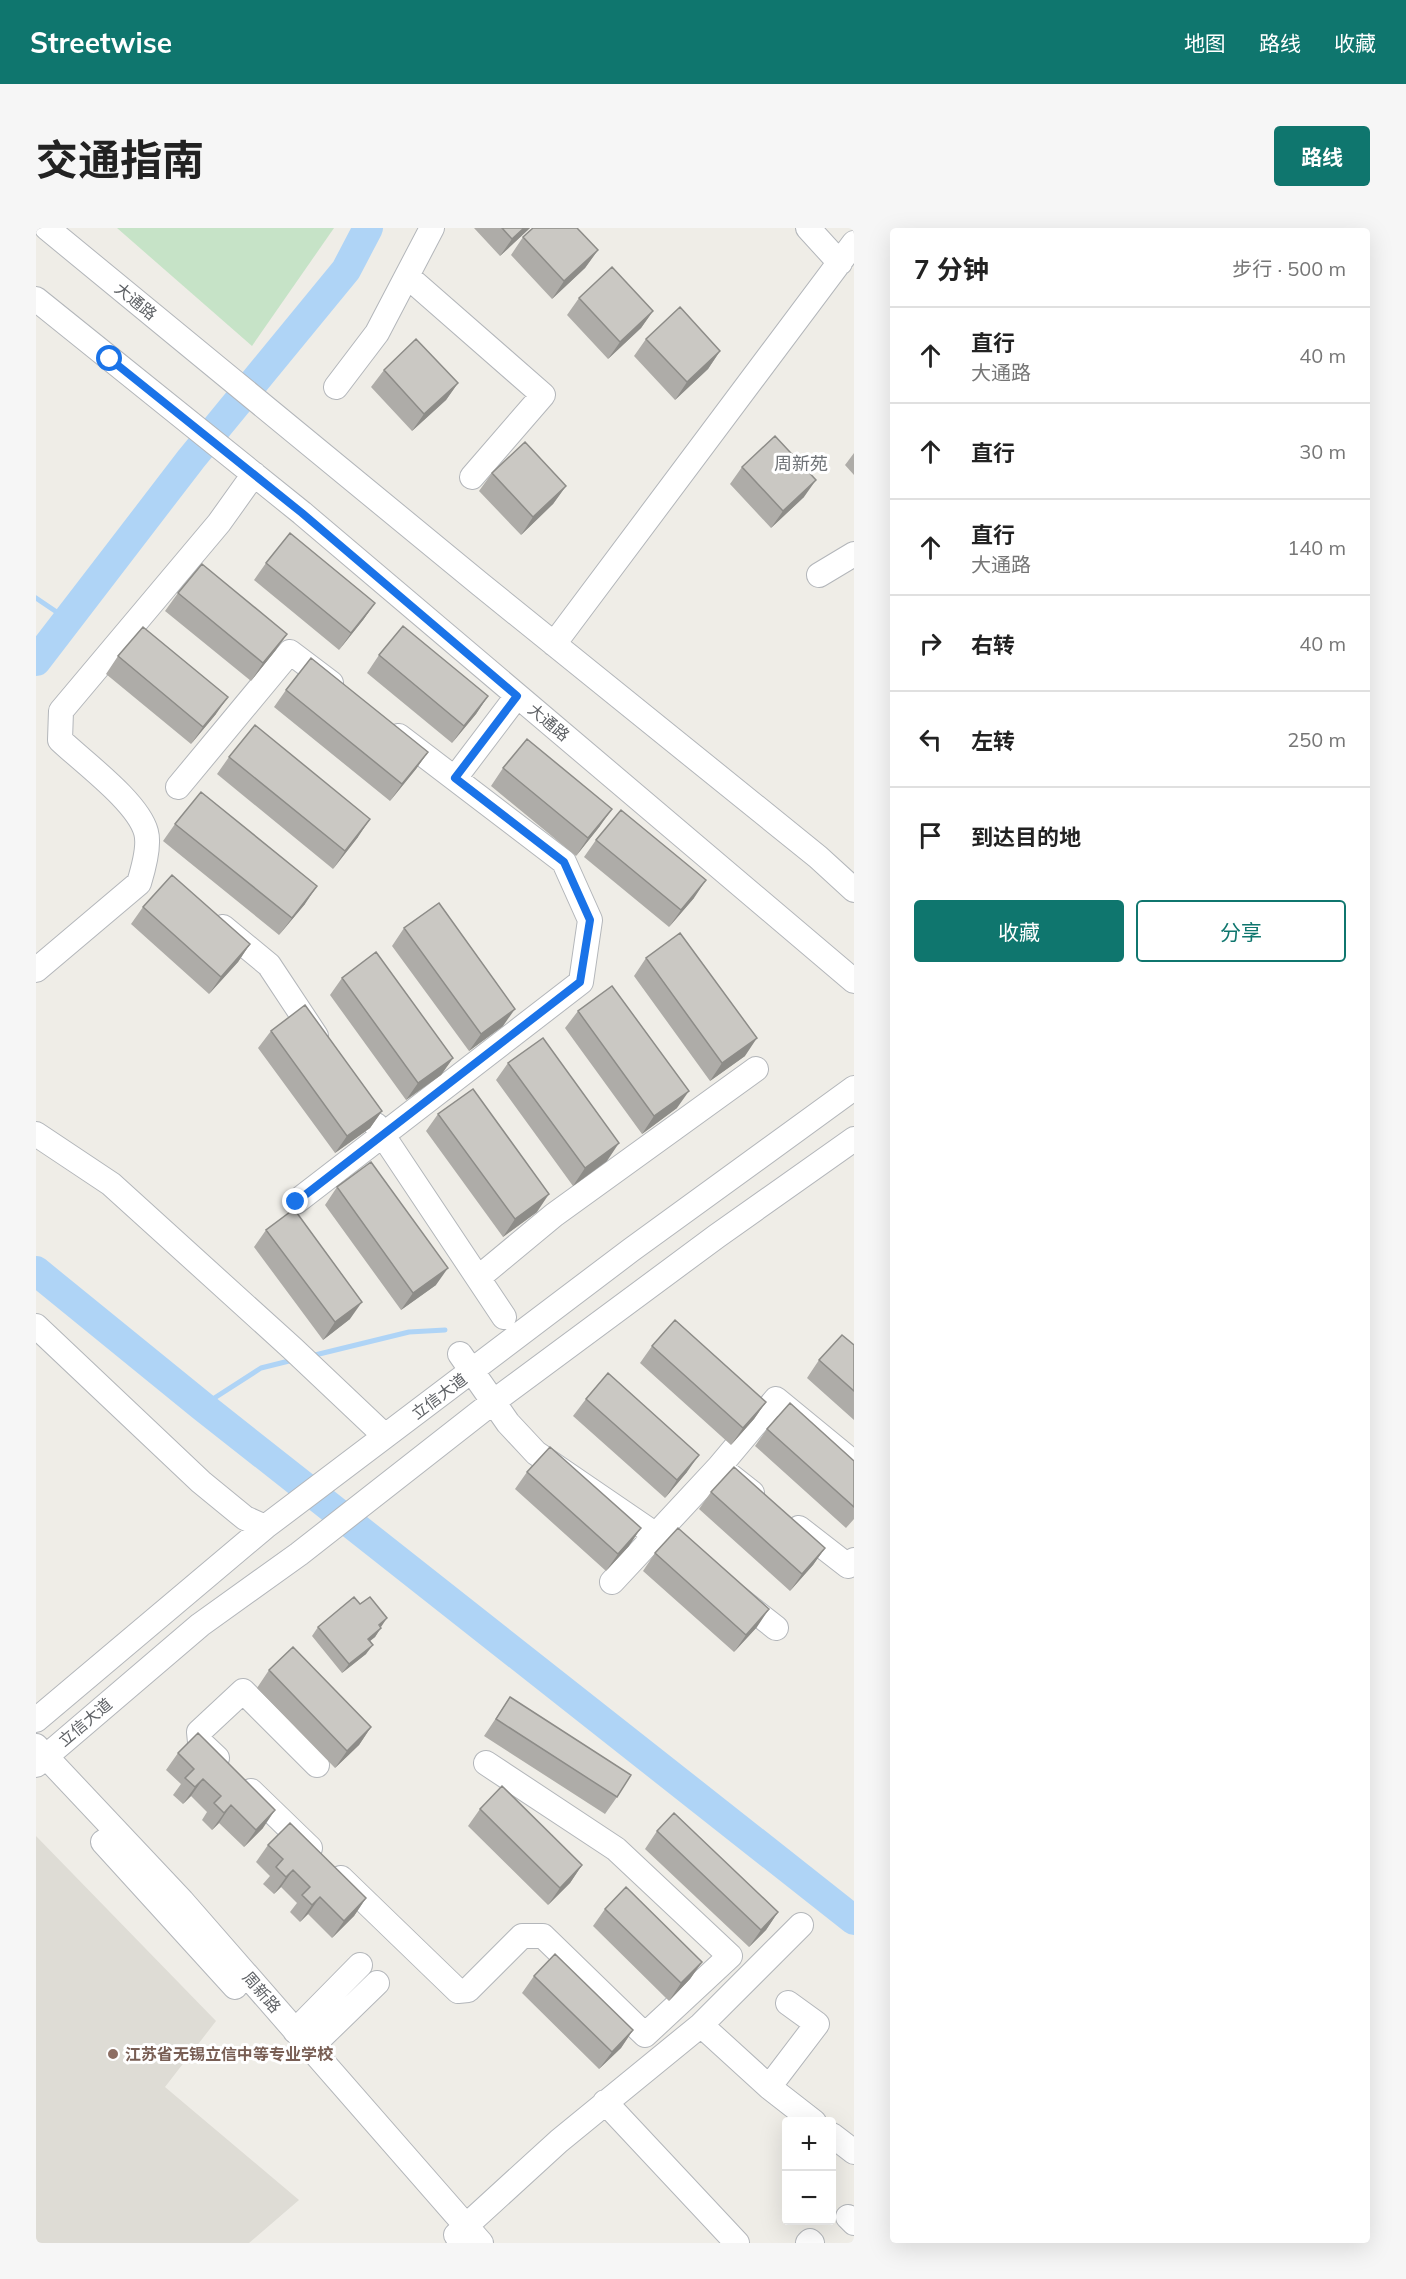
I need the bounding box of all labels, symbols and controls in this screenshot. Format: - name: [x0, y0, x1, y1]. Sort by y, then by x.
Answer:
- text: Streetwise: [30, 25, 172, 60]
- text: 地图: [1184, 30, 1226, 56]
- text: 路线: [1259, 30, 1301, 56]
- text: 收藏: [1334, 30, 1376, 56]
- button: 路线: [1274, 126, 1370, 186]
- text: 交通指南: [36, 133, 204, 186]
- text: 7 分钟: [914, 253, 989, 286]
- text: 步行 · 500 m: [1232, 256, 1346, 281]
- street label: 大通路: [111, 278, 161, 324]
- text: 直行: [971, 329, 1015, 357]
- icon: ahead: [914, 339, 947, 372]
- text: 40 m: [1299, 343, 1346, 368]
- route start: [96, 345, 122, 371]
- text: 大通路: [971, 360, 1031, 385]
- icon: ahead: [914, 435, 947, 468]
- text: 直行: [971, 439, 1015, 467]
- text: 30 m: [1299, 439, 1346, 464]
- district label: 周新苑: [774, 452, 828, 475]
- text: 直行: [971, 521, 1015, 549]
- icon: ahead: [914, 531, 947, 564]
- text: 140 m: [1287, 535, 1346, 560]
- text: 大通路: [971, 552, 1031, 577]
- icon: right: [914, 627, 947, 660]
- text: 右转: [971, 631, 1015, 659]
- text: 40 m: [1299, 631, 1346, 656]
- street label: 大通路: [524, 699, 574, 745]
- icon: left: [914, 723, 947, 756]
- text: 左转: [971, 727, 1015, 755]
- text: 250 m: [1287, 727, 1346, 752]
- icon: arrive: [914, 819, 947, 852]
- text: 到达目的地: [971, 823, 1081, 851]
- button: 收藏: [914, 900, 1124, 962]
- button: 分享: [1136, 900, 1346, 962]
- route end: [282, 1188, 308, 1214]
- street label: 立信大道: [407, 1369, 471, 1423]
- street label: 立信大道: [54, 1694, 116, 1750]
- street label: 周新路: [239, 1967, 285, 2017]
- place label: 江苏省无锡立信中等专业学校: [125, 2044, 334, 2064]
- marker: 江苏省无锡立信中等专业学校: [106, 2047, 120, 2061]
- map controls: [782, 2117, 836, 2225]
- button: +: [782, 2117, 836, 2171]
- button: −: [782, 2171, 836, 2225]

